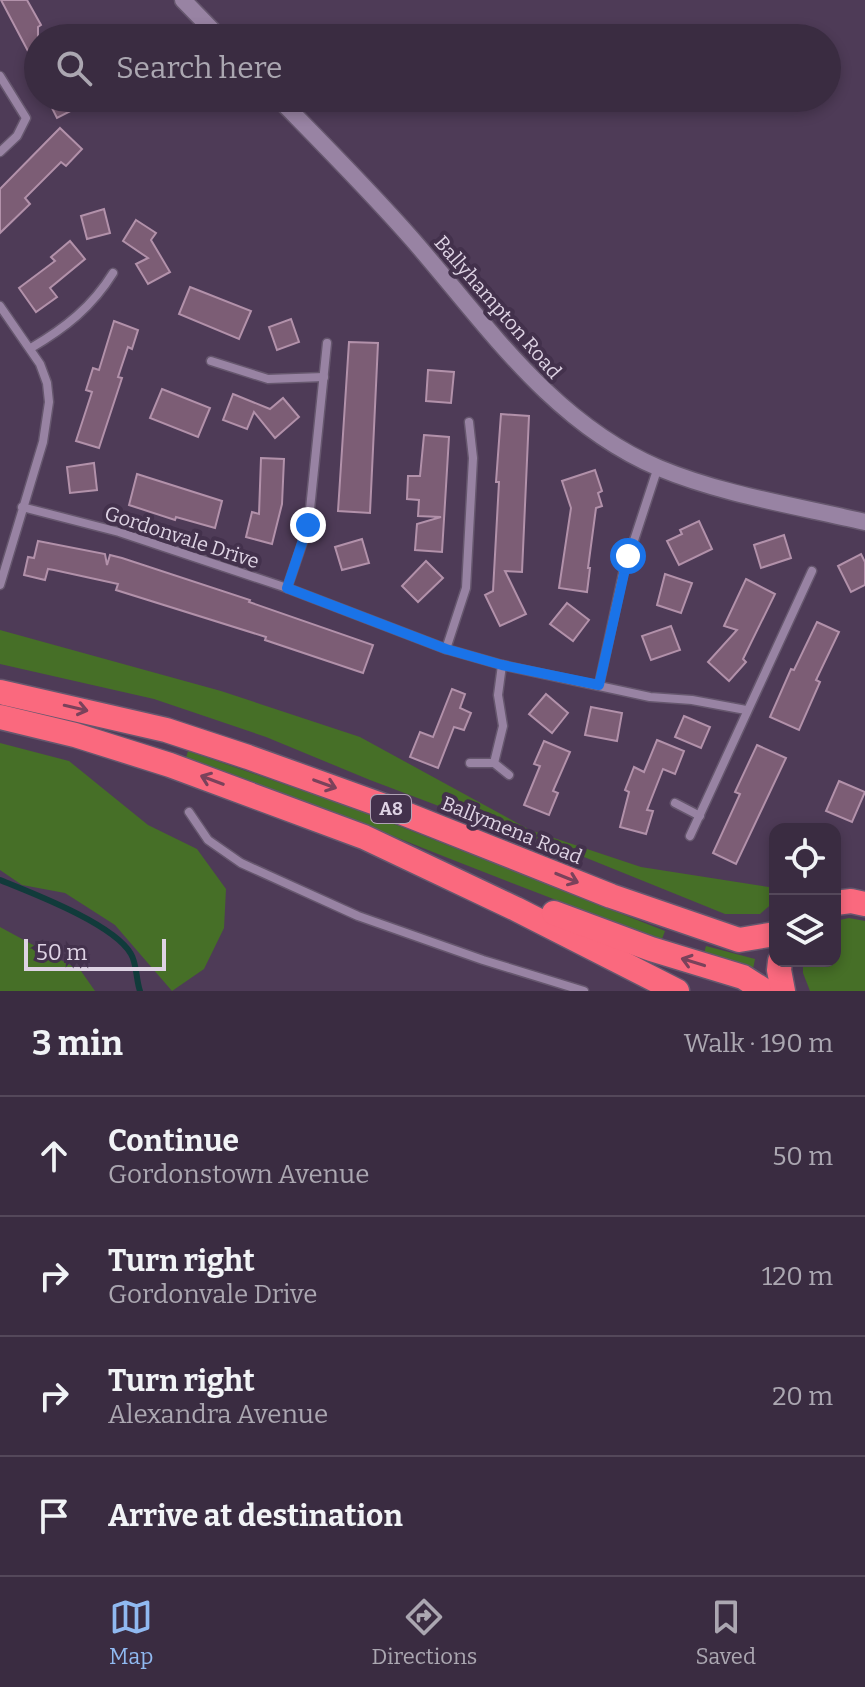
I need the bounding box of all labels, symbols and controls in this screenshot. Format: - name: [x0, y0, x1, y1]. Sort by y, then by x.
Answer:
- search box: [24, 24, 841, 112]
- icon: search: [52, 46, 96, 90]
- text: Search here: [116, 50, 283, 86]
- street label: Ballyhampton Road: [429, 231, 567, 383]
- street label: Gordonvale Drive: [102, 501, 262, 573]
- route end: [290, 507, 326, 543]
- route start: [610, 538, 646, 574]
- one-way arrow: [63, 702, 89, 717]
- one-way arrow: [200, 772, 225, 786]
- one-way arrow: [312, 778, 337, 793]
- street label: Ballymena Road: [438, 791, 586, 869]
- road number: A8: [371, 795, 411, 823]
- map controls: [769, 823, 841, 967]
- button: locate: [769, 823, 841, 895]
- one-way arrow: [554, 872, 579, 887]
- button: layers: [769, 895, 841, 967]
- scale bar: [24, 935, 166, 971]
- text: 50 m: [36, 939, 87, 966]
- one-way arrow: [681, 953, 706, 968]
- text: 3 min: [32, 1023, 123, 1064]
- text: Walk · 190 m: [684, 1028, 833, 1059]
- text: Continue: [108, 1123, 239, 1159]
- icon: ahead: [32, 1134, 76, 1178]
- text: 50 m: [772, 1141, 833, 1172]
- text: Gordonstown Avenue: [108, 1159, 369, 1190]
- text: Turn right: [108, 1243, 255, 1279]
- icon: right: [32, 1254, 76, 1298]
- text: 120 m: [762, 1261, 833, 1292]
- text: Gordonvale Drive: [108, 1279, 318, 1310]
- text: Turn right: [108, 1363, 255, 1399]
- icon: right: [32, 1374, 76, 1418]
- text: 20 m: [772, 1381, 833, 1412]
- text: Alexandra Avenue: [108, 1399, 328, 1430]
- icon: arrive: [32, 1494, 76, 1538]
- text: Arrive at destination: [108, 1498, 403, 1534]
- tab: Map: [109, 1595, 153, 1670]
- tab: Directions: [372, 1595, 477, 1670]
- tab: Saved: [696, 1595, 756, 1670]

